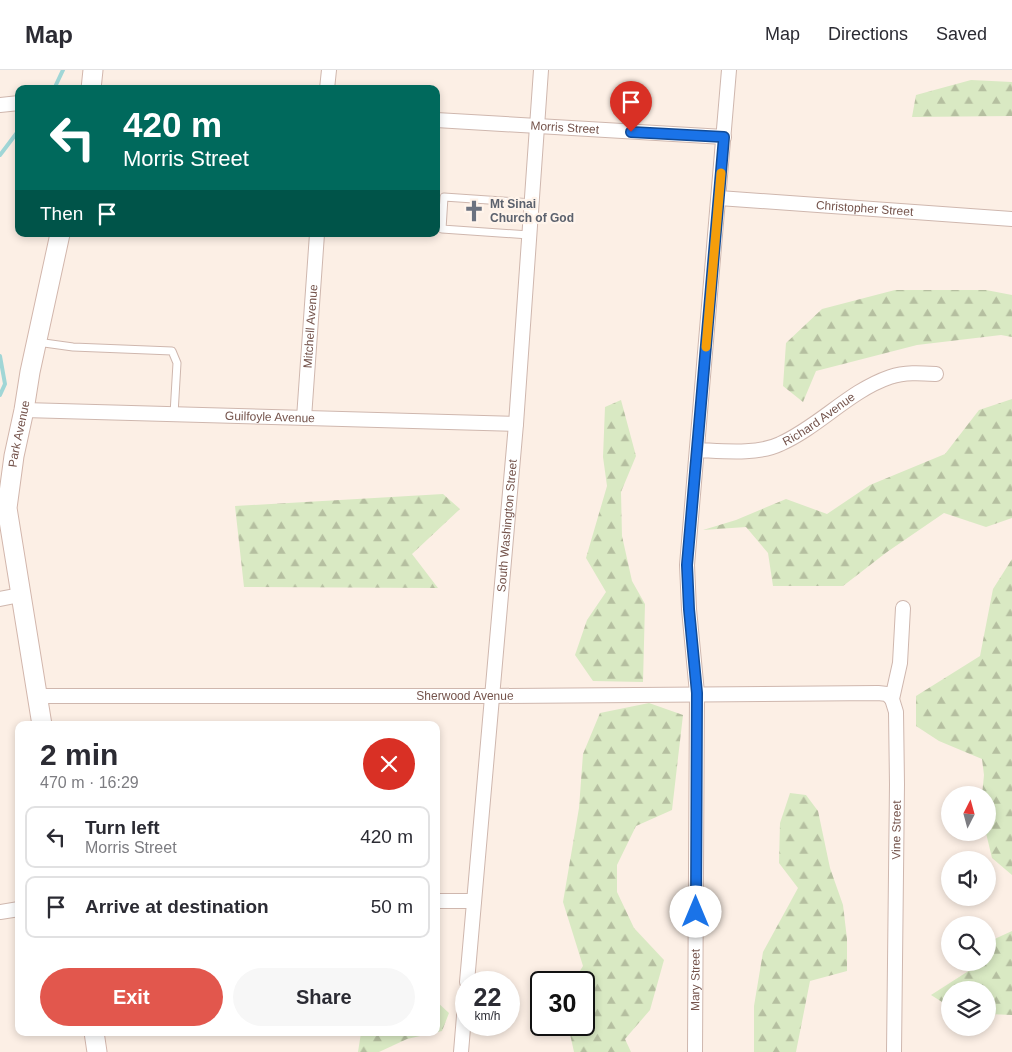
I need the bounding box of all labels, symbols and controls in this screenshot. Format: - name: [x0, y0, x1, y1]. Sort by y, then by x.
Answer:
- text: Map: [25, 21, 73, 48]
- text: Map: [765, 24, 800, 44]
- text: Directions: [828, 24, 908, 44]
- text: Saved: [936, 24, 987, 44]
- pin: [610, 81, 652, 132]
- icon: arrive: [617, 88, 645, 116]
- icon: left: [40, 105, 105, 170]
- text: 420 m: [123, 105, 222, 144]
- street label: Morris Street: [530, 119, 600, 137]
- text: Morris Street: [123, 146, 249, 171]
- place label: Mt Sinai Church of God: [490, 197, 574, 225]
- church icon: Mt Sinai Church of God: [461, 198, 487, 224]
- street label: Christopher Street: [815, 198, 914, 219]
- icon: arrive: [93, 200, 121, 228]
- text: Then: [40, 203, 83, 224]
- street label: Mitchell Avenue: [301, 284, 320, 369]
- street label: Richard Avenue: [780, 390, 858, 449]
- street label: Park Avenue: [6, 399, 32, 468]
- street label: Guilfoyle Avenue: [225, 409, 315, 425]
- street label: South Washington Street: [494, 458, 520, 593]
- street label: Sherwood Avenue: [416, 689, 514, 703]
- text: 2 min: [40, 738, 118, 771]
- button: close: [363, 738, 415, 790]
- text: 470 m · 16:29: [40, 774, 139, 791]
- north arrow: [941, 786, 996, 841]
- map controls: [941, 786, 996, 1036]
- street label: Vine Street: [889, 800, 904, 860]
- text: Turn left: [85, 817, 160, 838]
- icon: left: [42, 823, 70, 851]
- text: 420 m: [360, 826, 413, 847]
- text: Morris Street: [85, 839, 177, 856]
- button: sound: [941, 851, 996, 906]
- position arrow: [669, 885, 721, 937]
- icon: arrive: [42, 893, 70, 921]
- text: Arrive at destination: [85, 896, 269, 917]
- text: 50 m: [371, 896, 413, 917]
- button: search: [941, 916, 996, 971]
- street label: Mary Street: [688, 948, 703, 1011]
- button: Exit: [40, 968, 223, 1026]
- button: Share: [233, 968, 415, 1026]
- speed limit sign: 30: [530, 971, 595, 1036]
- button: layers: [941, 981, 996, 1036]
- text: 22: [474, 983, 501, 1011]
- text: km/h: [474, 1009, 501, 1023]

